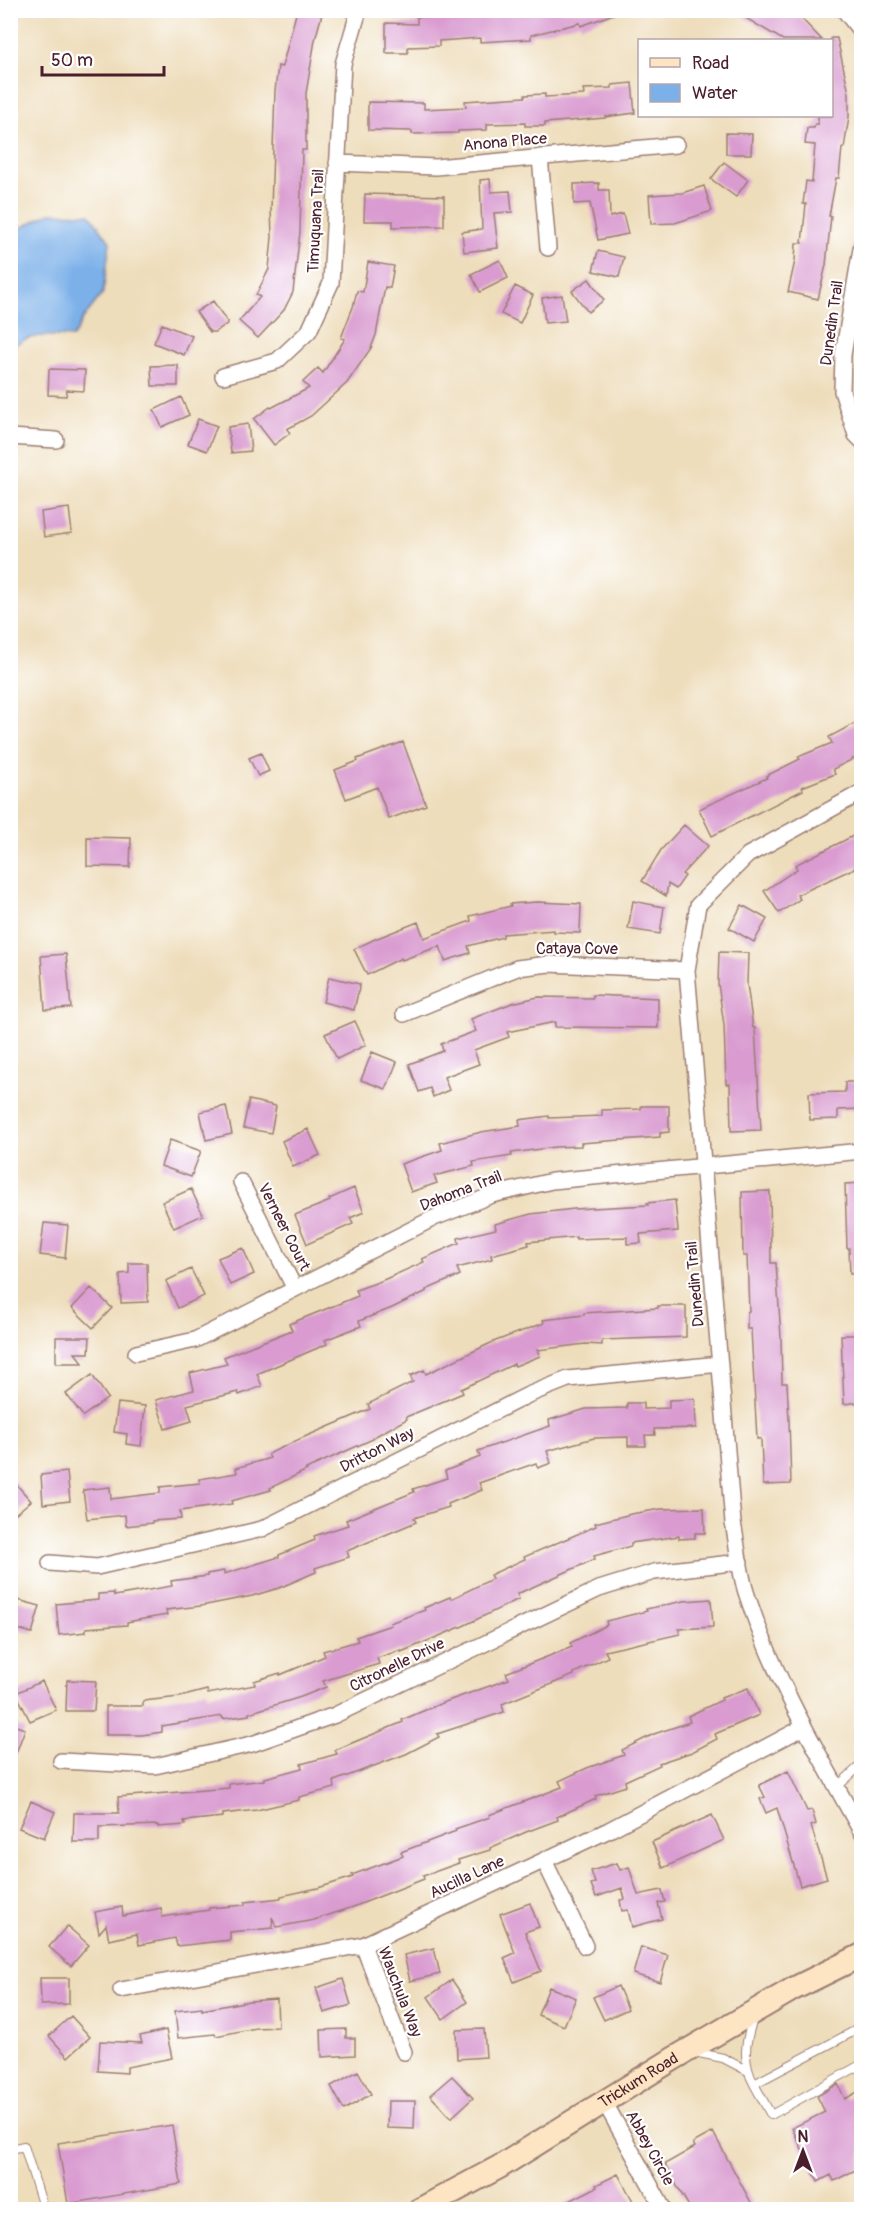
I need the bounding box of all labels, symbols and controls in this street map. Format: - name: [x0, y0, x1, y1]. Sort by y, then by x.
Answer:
- scale bar: [42, 39, 164, 77]
- legend: [638, 39, 833, 117]
- text: 50 m: [51, 49, 93, 72]
- text: Road: [692, 52, 729, 75]
- text: Water: [692, 82, 738, 105]
- street label: Anona Place: [462, 128, 548, 156]
- street label: Timuquana Trail: [303, 168, 329, 274]
- street label: Dunedin Trail: [816, 279, 848, 367]
- street label: Cataya Cove: [536, 939, 618, 959]
- street label: Dahoma Trail: [417, 1166, 505, 1216]
- street label: Verneer Court: [253, 1180, 315, 1275]
- street label: Dunedin Trail: [681, 1240, 709, 1328]
- street label: Dritton Way: [337, 1423, 417, 1477]
- street label: Citronelle Drive: [346, 1633, 448, 1697]
- street label: Aucilla Lane: [426, 1851, 508, 1903]
- street label: Wauchula Way: [374, 1944, 426, 2040]
- street label: Trickum Road: [595, 2048, 682, 2113]
- street label: Abbey Circle: [621, 2107, 679, 2189]
- north arrow: [773, 2121, 833, 2181]
- text: N: [798, 2127, 809, 2147]

